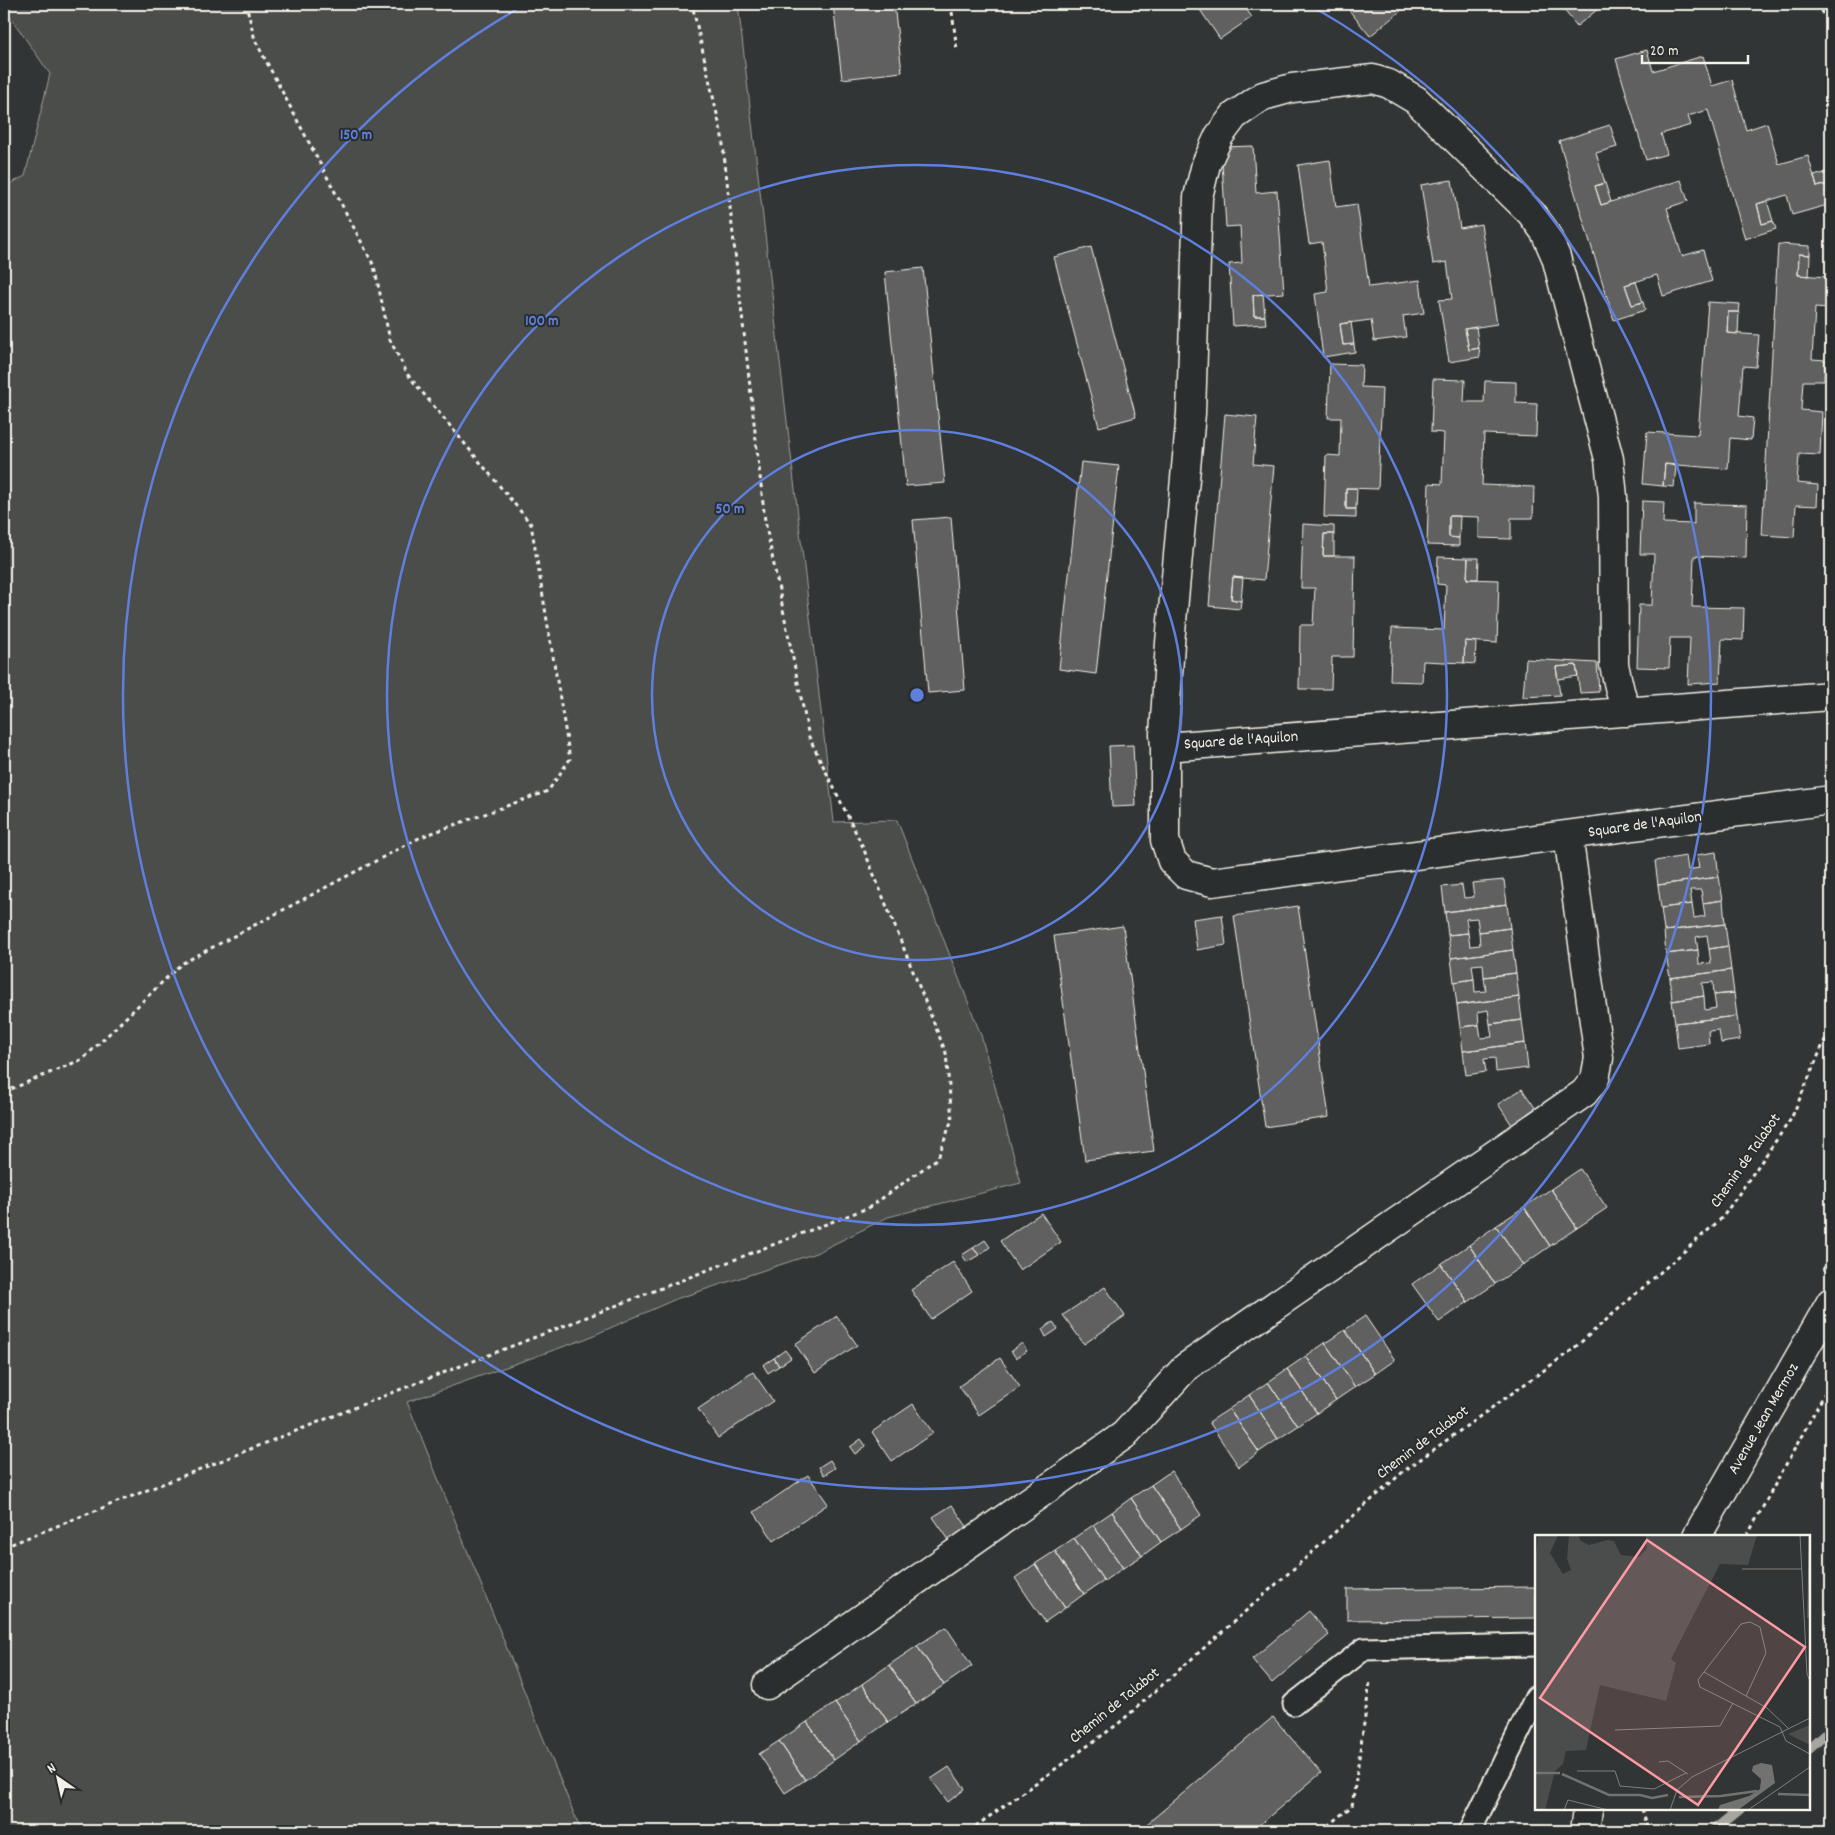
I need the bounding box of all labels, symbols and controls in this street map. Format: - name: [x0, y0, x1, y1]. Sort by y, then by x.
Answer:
- scale bar: [1642, 32, 1749, 64]
- text: 20 m: [1650, 41, 1678, 63]
- text: 150 m: [340, 125, 372, 147]
- text: 100 m: [525, 311, 559, 333]
- text: 50 m: [716, 499, 744, 521]
- centre of rings: [908, 686, 926, 704]
- street label: Square de l'Aquilon: [1183, 726, 1299, 756]
- street label: Square de l'Aquilon: [1587, 806, 1703, 844]
- street label: Chemin de Talabot: [1705, 1109, 1787, 1213]
- street label: Avenue Jean Mermoz: [1723, 1359, 1805, 1479]
- street label: Chemin de Talabot: [1372, 1400, 1474, 1485]
- inset map: [1535, 1535, 1810, 1810]
- street label: Chemin de Talabot: [1065, 1662, 1165, 1750]
- north arrow: [32, 1752, 82, 1802]
- text: N: [43, 1759, 60, 1779]

